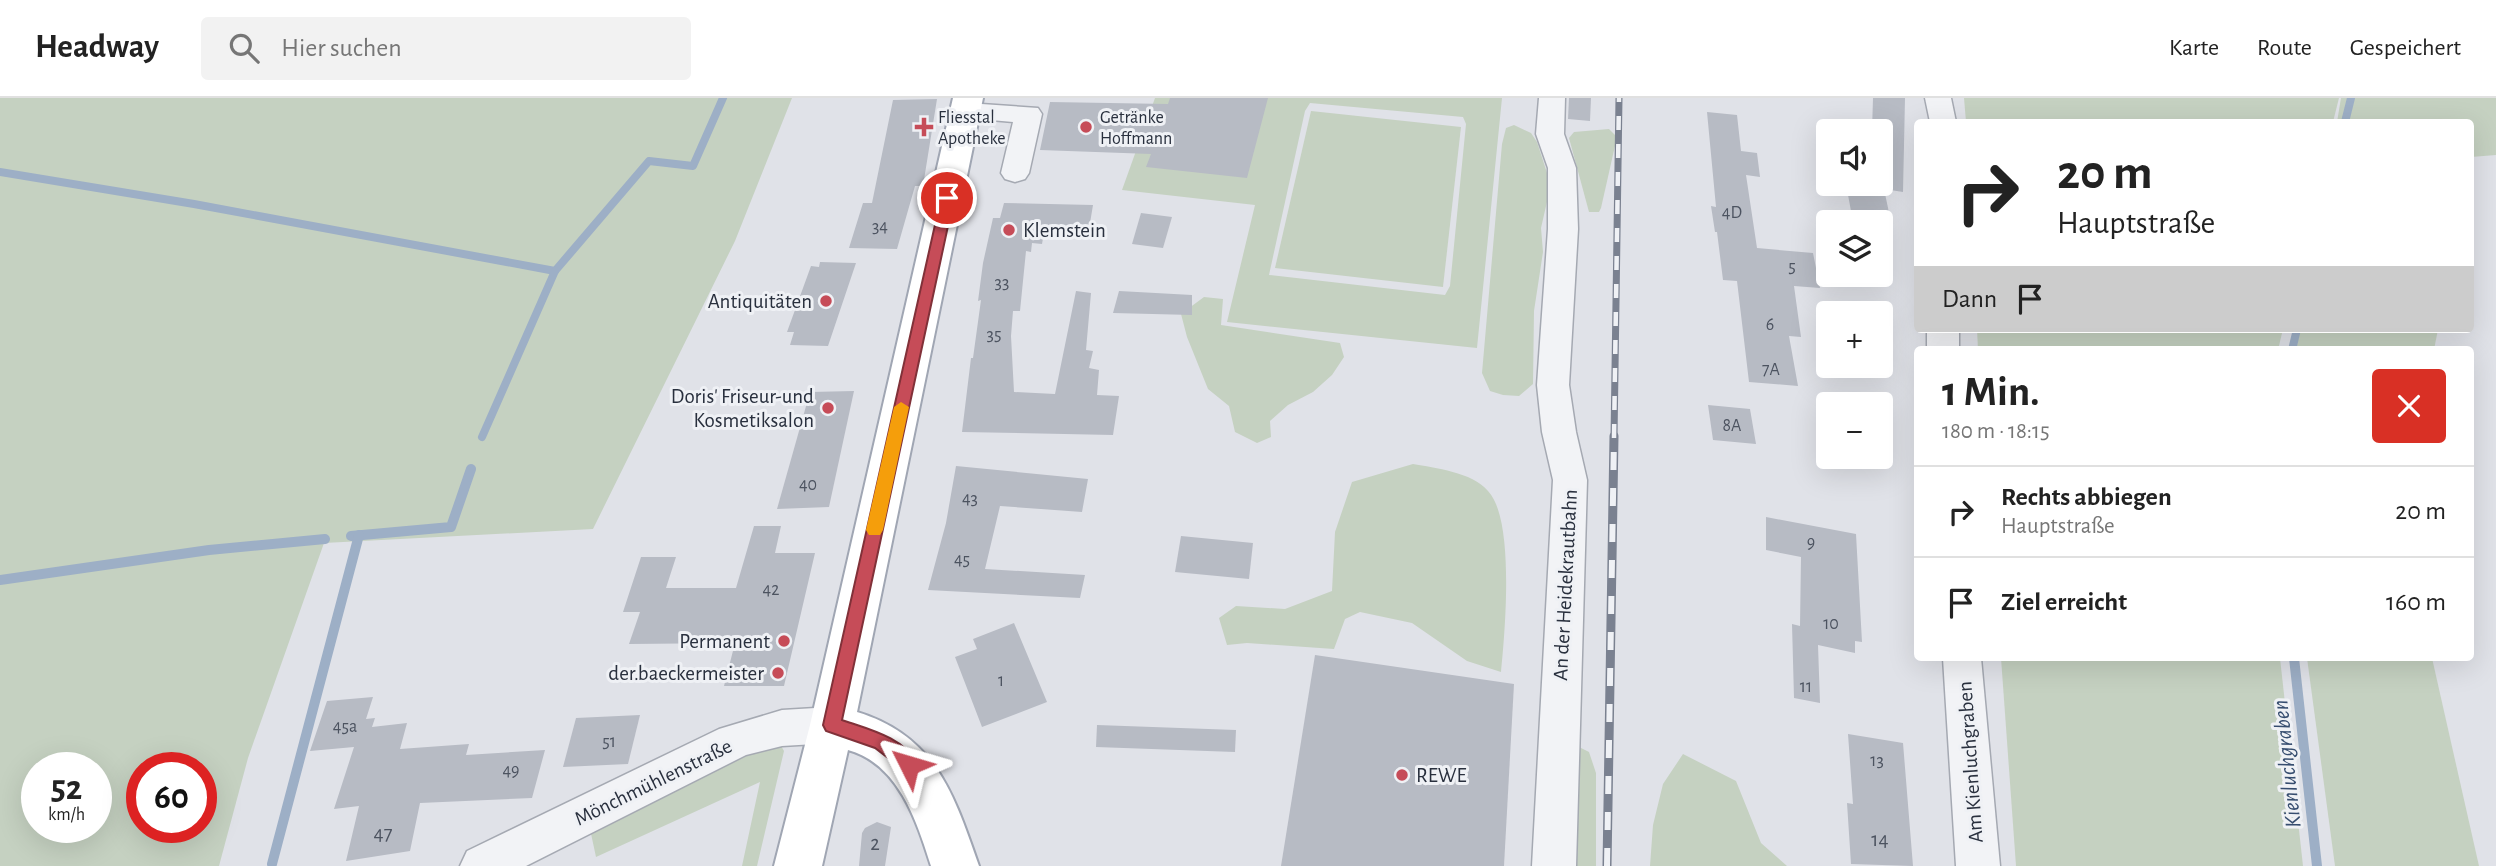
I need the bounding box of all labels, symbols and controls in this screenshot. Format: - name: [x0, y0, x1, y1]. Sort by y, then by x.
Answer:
- search box: [201, 17, 691, 80]
- icon: search: [225, 29, 263, 67]
- text: Headway: [35, 31, 159, 64]
- text: Hier suchen: [281, 35, 402, 61]
- text: Karte: [2169, 36, 2219, 60]
- text: Route: [2257, 36, 2312, 60]
- text: Gespeichert: [2350, 36, 2461, 60]
- place label: Fliesstal Apotheke: [938, 109, 1006, 148]
- place label: Getränke Hoffmann: [1100, 109, 1172, 148]
- marker: Fliesstal Apotheke: [916, 119, 932, 135]
- marker: Getränke Hoffmann: [1078, 119, 1094, 135]
- map controls: [1816, 119, 1893, 469]
- button: sound: [1816, 119, 1893, 196]
- icon: right: [1942, 147, 2033, 238]
- text: 20 m: [2057, 149, 2153, 198]
- pin: [917, 168, 977, 228]
- icon: arrive: [928, 179, 966, 217]
- house number: 4D: [1722, 204, 1742, 222]
- text: Hauptstraße: [2057, 207, 2215, 239]
- button: layers: [1816, 210, 1893, 287]
- house number: 34: [872, 218, 888, 236]
- place label: Klemstein: [1023, 220, 1106, 241]
- marker: Klemstein: [1001, 222, 1017, 238]
- house number: 5: [1788, 258, 1796, 276]
- house number: 33: [995, 274, 1009, 292]
- icon: arrive: [2011, 280, 2049, 318]
- text: Dann: [1942, 286, 1997, 312]
- place label: Antiquitäten: [708, 291, 812, 312]
- marker: Antiquitäten: [818, 293, 834, 309]
- button: +: [1816, 301, 1893, 378]
- house number: 6: [1766, 316, 1774, 334]
- house number: 35: [987, 326, 1001, 344]
- house number: 7A: [1762, 361, 1781, 379]
- button: close: [2372, 369, 2446, 443]
- text: 1 Min.: [1942, 371, 2040, 413]
- place label: Doris' Friseur-und Kosmetiksalon: [671, 386, 814, 431]
- button: −: [1816, 392, 1893, 469]
- marker: Doris' Friseur-und Kosmetiksalon: [820, 400, 836, 416]
- house number: 8A: [1723, 417, 1742, 435]
- text: 180 m · 18:15: [1942, 420, 2050, 443]
- house number: 40: [799, 476, 817, 494]
- text: Rechts abbiegen: [2001, 484, 2172, 510]
- street label: An der Heidekrautbahn: [1550, 489, 1581, 681]
- house number: 43: [962, 490, 978, 508]
- icon: right: [1942, 493, 1980, 531]
- text: 20 m: [2395, 498, 2446, 524]
- text: Hauptstraße: [2001, 515, 2115, 538]
- house number: 9: [1807, 534, 1815, 552]
- house number: 45: [954, 551, 970, 569]
- house number: 42: [763, 581, 779, 599]
- icon: arrive: [1942, 584, 1980, 622]
- text: Ziel erreicht: [2001, 589, 2127, 615]
- text: 160 m: [2386, 589, 2446, 615]
- house number: 10: [1823, 615, 1839, 633]
- place label: Permanent: [679, 631, 770, 652]
- marker: Permanent: [776, 633, 792, 649]
- place label: der.baeckermeister: [608, 663, 764, 684]
- marker: der.baeckermeister: [770, 665, 786, 681]
- house number: 1: [998, 672, 1004, 690]
- house number: 11: [1800, 678, 1812, 696]
- street label: Am Kienluchgraben: [1954, 680, 1987, 843]
- water label: Kienluchgraben: [2269, 699, 2306, 829]
- house number: 45a: [333, 718, 357, 736]
- position arrow: [872, 728, 946, 802]
- house number: 51: [602, 733, 616, 751]
- street label: Mönchmühlenstraße: [571, 735, 735, 830]
- speed limit sign: 60: [126, 752, 217, 843]
- house number: 13: [1870, 752, 1884, 770]
- house number: 49: [502, 762, 520, 780]
- place label: REWE: [1416, 765, 1467, 786]
- marker: REWE: [1394, 767, 1410, 783]
- text: 52: [51, 771, 82, 806]
- text: km/h: [48, 806, 85, 824]
- house number: 47: [374, 823, 393, 844]
- house number: 14: [1871, 829, 1889, 850]
- house number: 2: [870, 833, 880, 854]

